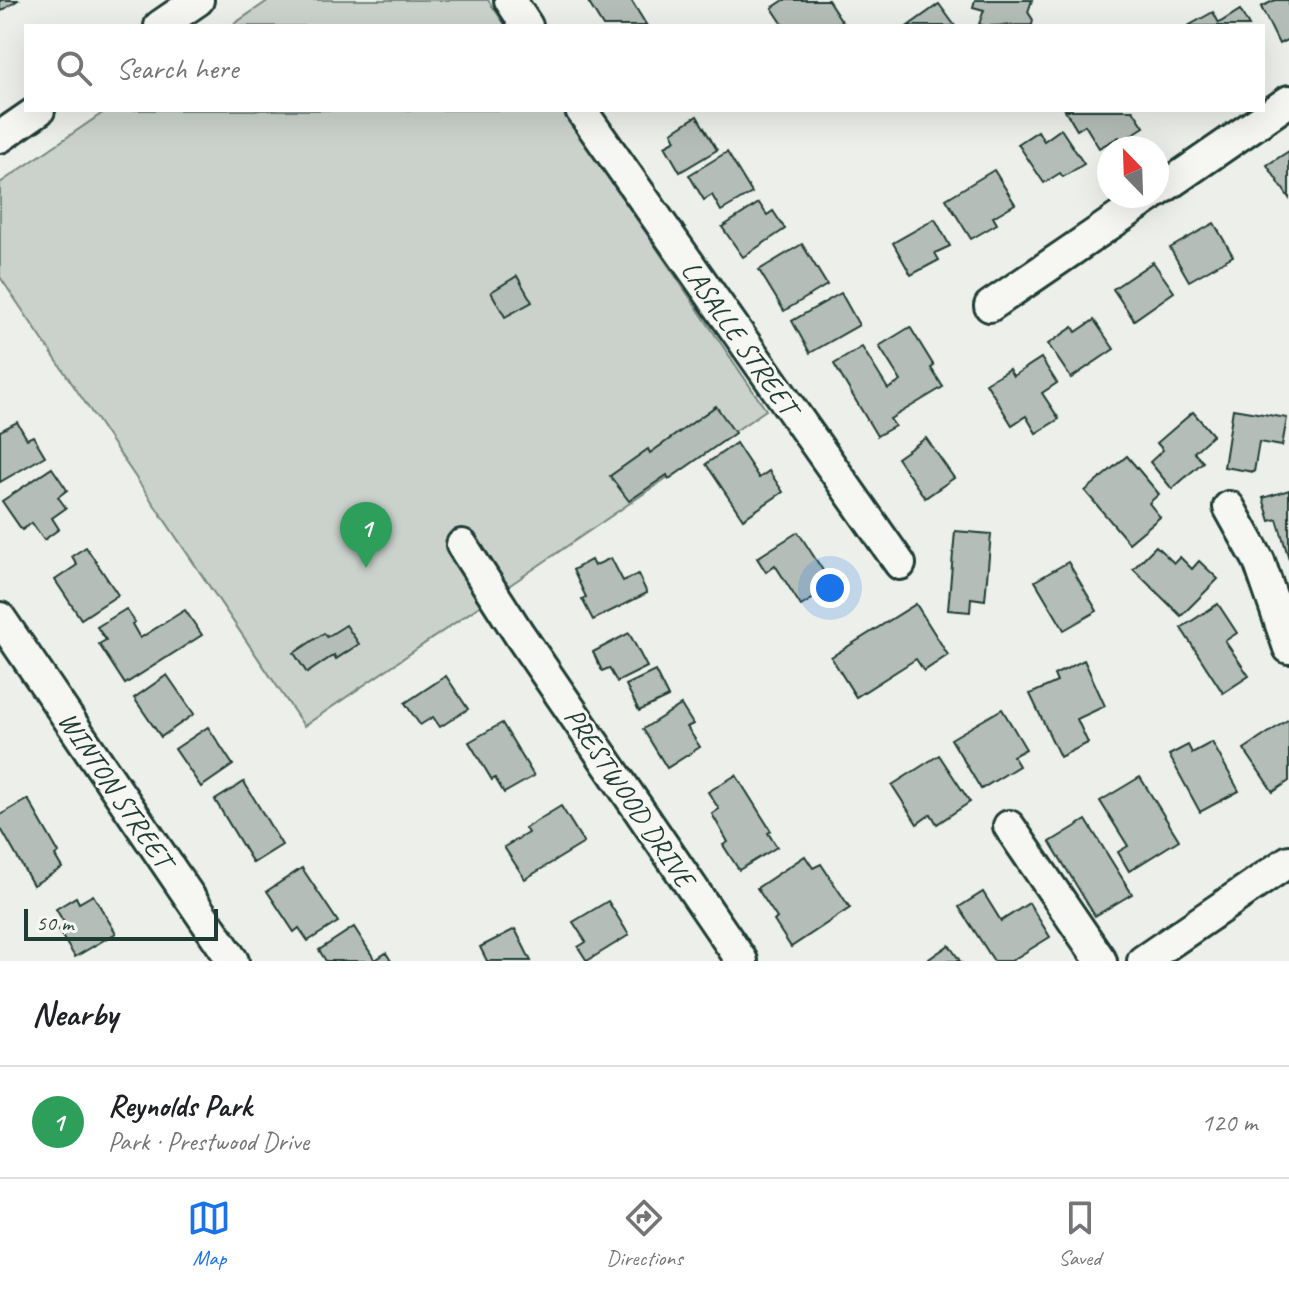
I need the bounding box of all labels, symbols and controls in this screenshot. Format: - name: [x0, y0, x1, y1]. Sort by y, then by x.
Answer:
- search box: [24, 24, 1265, 112]
- icon: search: [52, 46, 96, 90]
- text: Search here: [116, 49, 238, 87]
- north arrow: [1097, 136, 1169, 208]
- street label: LASALLE STREET: [674, 254, 809, 427]
- pin: 1: [340, 502, 392, 568]
- your location: [810, 568, 850, 608]
- street label: PRESTWOOD DRIVE: [557, 701, 704, 897]
- street label: WINTON STREET: [51, 705, 185, 880]
- scale bar: [24, 905, 218, 941]
- text: 50 m: [36, 909, 73, 937]
- text: Nearby: [32, 992, 118, 1035]
- text: Reynolds Park: [108, 1087, 252, 1125]
- text: 1: [52, 1106, 64, 1139]
- text: 120 m: [1201, 1106, 1257, 1139]
- text: Park · Prestwood Drive: [108, 1125, 309, 1158]
- tab: Map: [187, 1196, 231, 1272]
- tab: Directions: [606, 1196, 683, 1272]
- tab: Saved: [1058, 1196, 1102, 1272]

